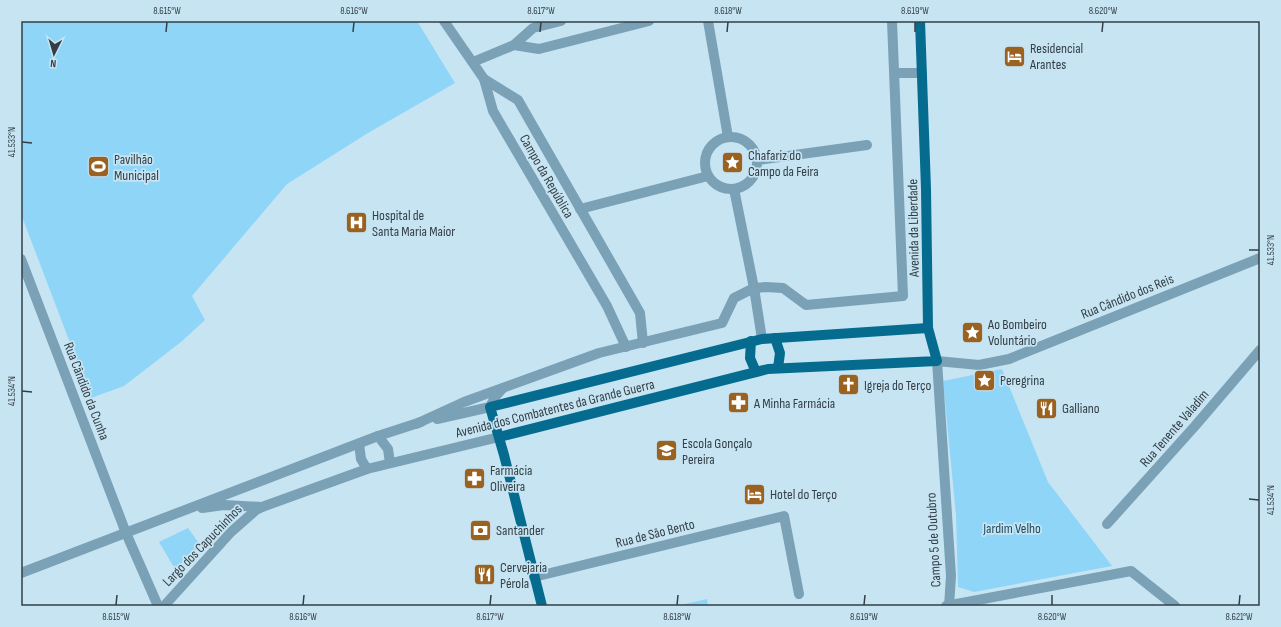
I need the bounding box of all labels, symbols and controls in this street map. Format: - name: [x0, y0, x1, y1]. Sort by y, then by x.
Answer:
- text: 8.615°W: [153, 5, 181, 17]
- text: 8.616°W: [340, 5, 368, 17]
- text: 8.617°W: [527, 5, 555, 17]
- text: 8.618°W: [714, 5, 742, 17]
- text: 8.619°W: [901, 5, 929, 17]
- text: 8.620°W: [1089, 5, 1118, 17]
- north arrow: [34, 34, 74, 74]
- place label: Residencial Arantes: [1029, 40, 1083, 73]
- hotel icon: Residencial Arantes: [1001, 43, 1027, 69]
- text: N: [50, 57, 57, 70]
- text: 41.533°N: [6, 127, 18, 157]
- street label: Campo da República: [516, 131, 577, 221]
- place label: Chafariz do Campo da Feira: [748, 147, 819, 180]
- place icon: Chafariz do Campo da Feira: [720, 150, 746, 176]
- place label: Pavilhão Municipal: [114, 151, 159, 184]
- sports icon: Pavilhão Municipal: [86, 154, 112, 180]
- street label: Avenida da Liberdade: [904, 179, 923, 278]
- place label: Hospital de Santa Maria Maior: [372, 207, 455, 240]
- hospital icon: Hospital de Santa Maria Maior: [343, 210, 369, 236]
- text: 41.533°N: [1265, 235, 1277, 265]
- street label: Rua Cândido dos Reis: [1078, 270, 1176, 323]
- place label: Ao Bombeiro Voluntário: [987, 316, 1047, 349]
- place icon: Ao Bombeiro Voluntário: [960, 319, 986, 345]
- street label: Rua Cândido da Cunha: [60, 340, 113, 443]
- place icon: Peregrina: [971, 367, 997, 393]
- church icon: Igreja do Terço: [835, 372, 861, 398]
- place label: Peregrina: [1000, 372, 1045, 389]
- text: 41.534°N: [6, 376, 18, 406]
- street label: Avenida dos Combatentes da Grande Guerra: [453, 376, 656, 442]
- place label: Igreja do Terço: [864, 377, 932, 394]
- street label: Rua Tenente Valadim: [1136, 386, 1213, 470]
- pharmacy icon: A Minha Farmácia: [726, 390, 752, 416]
- place label: A Minha Farmácia: [753, 395, 835, 412]
- restaurant icon: Galliano: [1034, 395, 1060, 421]
- place label: Galliano: [1062, 400, 1100, 417]
- place label: Escola Gonçalo Pereira: [682, 435, 753, 468]
- school or university icon: Escola Gonçalo Pereira: [654, 438, 680, 464]
- place label: Farmácia Oliveira: [490, 462, 532, 495]
- pharmacy icon: Farmácia Oliveira: [462, 465, 488, 491]
- hotel icon: Hotel do Terço: [742, 481, 768, 507]
- text: 41.534°N: [1265, 485, 1277, 515]
- place label: Hotel do Terço: [770, 486, 837, 503]
- street label: Campo 5 de Outubro: [923, 492, 944, 588]
- street label: Largo dos Capuchinhos: [159, 501, 246, 590]
- street label: Rua de São Bento: [614, 515, 697, 552]
- bank icon: Santander: [468, 517, 494, 543]
- park label: Jardim Velho: [982, 520, 1041, 537]
- place label: Santander: [496, 522, 545, 539]
- place label: Cervejaria Pérola: [500, 559, 547, 592]
- restaurant icon: Cervejaria Pérola: [472, 562, 498, 588]
- text: 8.615°W: [102, 611, 130, 623]
- text: 8.616°W: [289, 611, 317, 623]
- text: 8.617°W: [476, 611, 504, 623]
- text: 8.618°W: [663, 611, 691, 623]
- text: 8.619°W: [850, 611, 878, 623]
- text: 8.620°W: [1038, 611, 1067, 623]
- text: 8.621°W: [1225, 611, 1253, 623]

